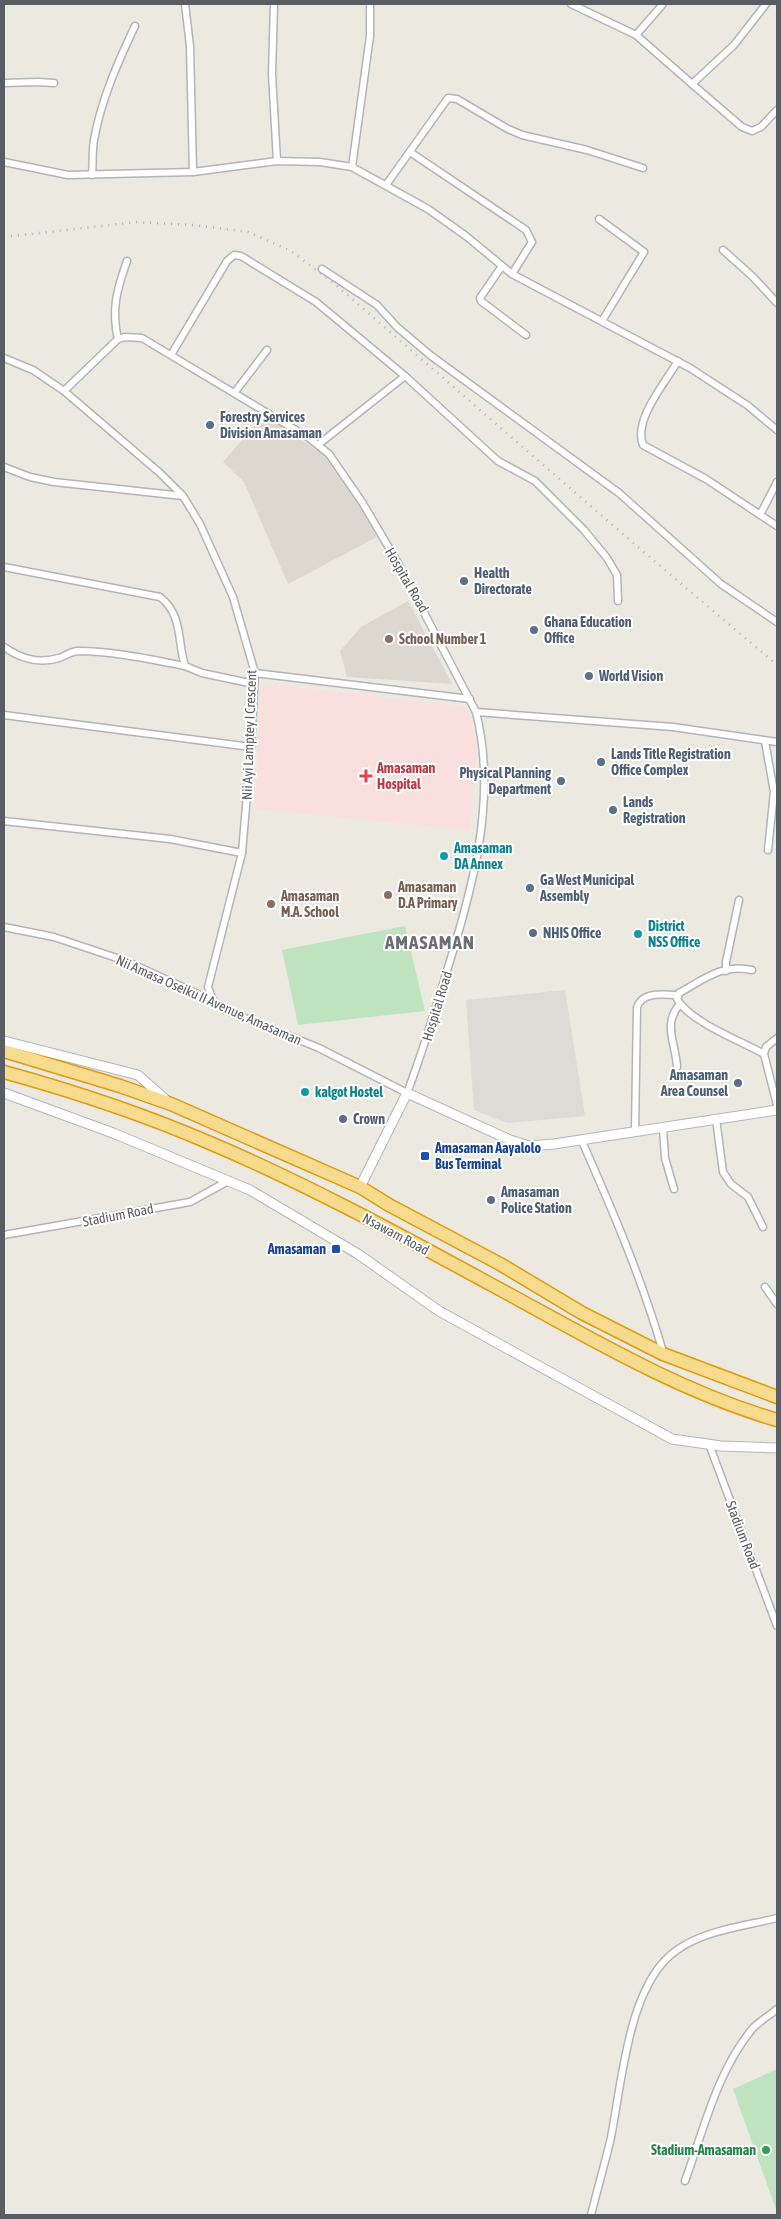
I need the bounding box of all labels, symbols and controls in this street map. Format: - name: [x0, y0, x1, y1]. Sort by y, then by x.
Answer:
- place label: Forestry Services Division Amasaman: [220, 409, 322, 441]
- marker: Forestry Services Division Amasaman: [204, 419, 216, 431]
- street label: Hospital Road: [382, 545, 432, 615]
- place label: Health Directorate: [474, 565, 532, 597]
- marker: Health Directorate: [458, 575, 470, 587]
- place label: Ghana Education Office: [544, 614, 632, 646]
- marker: Ghana Education Office: [528, 624, 540, 636]
- place label: School Number 1: [399, 631, 487, 647]
- marker: School Number 1: [383, 633, 395, 645]
- place label: World Vision: [598, 668, 663, 684]
- street label: Nii Ayi Lamptey I Crescent: [239, 670, 259, 800]
- marker: World Vision: [583, 670, 595, 682]
- place label: Lands Title Registration Office Complex: [611, 746, 731, 778]
- marker: Lands Title Registration Office Complex: [595, 756, 607, 768]
- place label: Amasaman Hospital: [376, 760, 435, 792]
- place label: Physical Planning Department: [459, 765, 552, 797]
- marker: Amasaman Hospital: [359, 769, 373, 783]
- marker: Physical Planning Department: [555, 775, 567, 787]
- place label: Lands Registration: [623, 794, 686, 826]
- marker: Lands Registration: [607, 804, 619, 816]
- place label: Amasaman DA Annex: [453, 840, 512, 872]
- marker: Amasaman DA Annex: [438, 850, 450, 862]
- place label: Ga West Municipal Assembly: [539, 872, 635, 904]
- place label: Amasaman D.A Primary: [397, 879, 458, 911]
- marker: Ga West Municipal Assembly: [524, 882, 536, 894]
- place label: Amasaman M.A. School: [280, 888, 339, 920]
- marker: Amasaman D.A Primary: [382, 889, 394, 901]
- marker: Amasaman M.A. School: [265, 898, 277, 910]
- place label: District NSS Office: [648, 918, 700, 950]
- place label: NHIS Office: [543, 925, 601, 941]
- marker: NHIS Office: [527, 927, 539, 939]
- marker: District NSS Office: [632, 928, 644, 940]
- district label: AMASAMAN: [384, 931, 475, 953]
- street label: Nii Amasa Oseiku II Avenue, Amasaman: [114, 952, 304, 1048]
- street label: Hospital Road: [419, 969, 455, 1043]
- place label: Amasaman Area Counsel: [660, 1067, 728, 1099]
- marker: Amasaman Area Counsel: [732, 1077, 744, 1089]
- place label: kalgot Hostel: [315, 1084, 383, 1100]
- marker: kalgot Hostel: [299, 1086, 311, 1098]
- place label: Crown: [353, 1111, 385, 1127]
- marker: Crown: [337, 1113, 349, 1125]
- place label: Amasaman Aayalolo Bus Terminal: [434, 1140, 541, 1172]
- marker: Amasaman Aayalolo Bus Terminal: [419, 1150, 431, 1162]
- place label: Amasaman Police Station: [500, 1184, 572, 1216]
- marker: Amasaman Police Station: [485, 1194, 497, 1206]
- street label: Stadium Road: [81, 1200, 155, 1230]
- street label: Nsawam Road: [360, 1210, 432, 1258]
- place label: Amasaman: [267, 1241, 326, 1257]
- marker: Amasaman: [330, 1243, 342, 1255]
- street label: Stadium Road: [723, 1499, 763, 1571]
- place label: Stadium-Amasaman: [651, 2142, 756, 2158]
- marker: Stadium-Amasaman: [760, 2144, 772, 2156]

